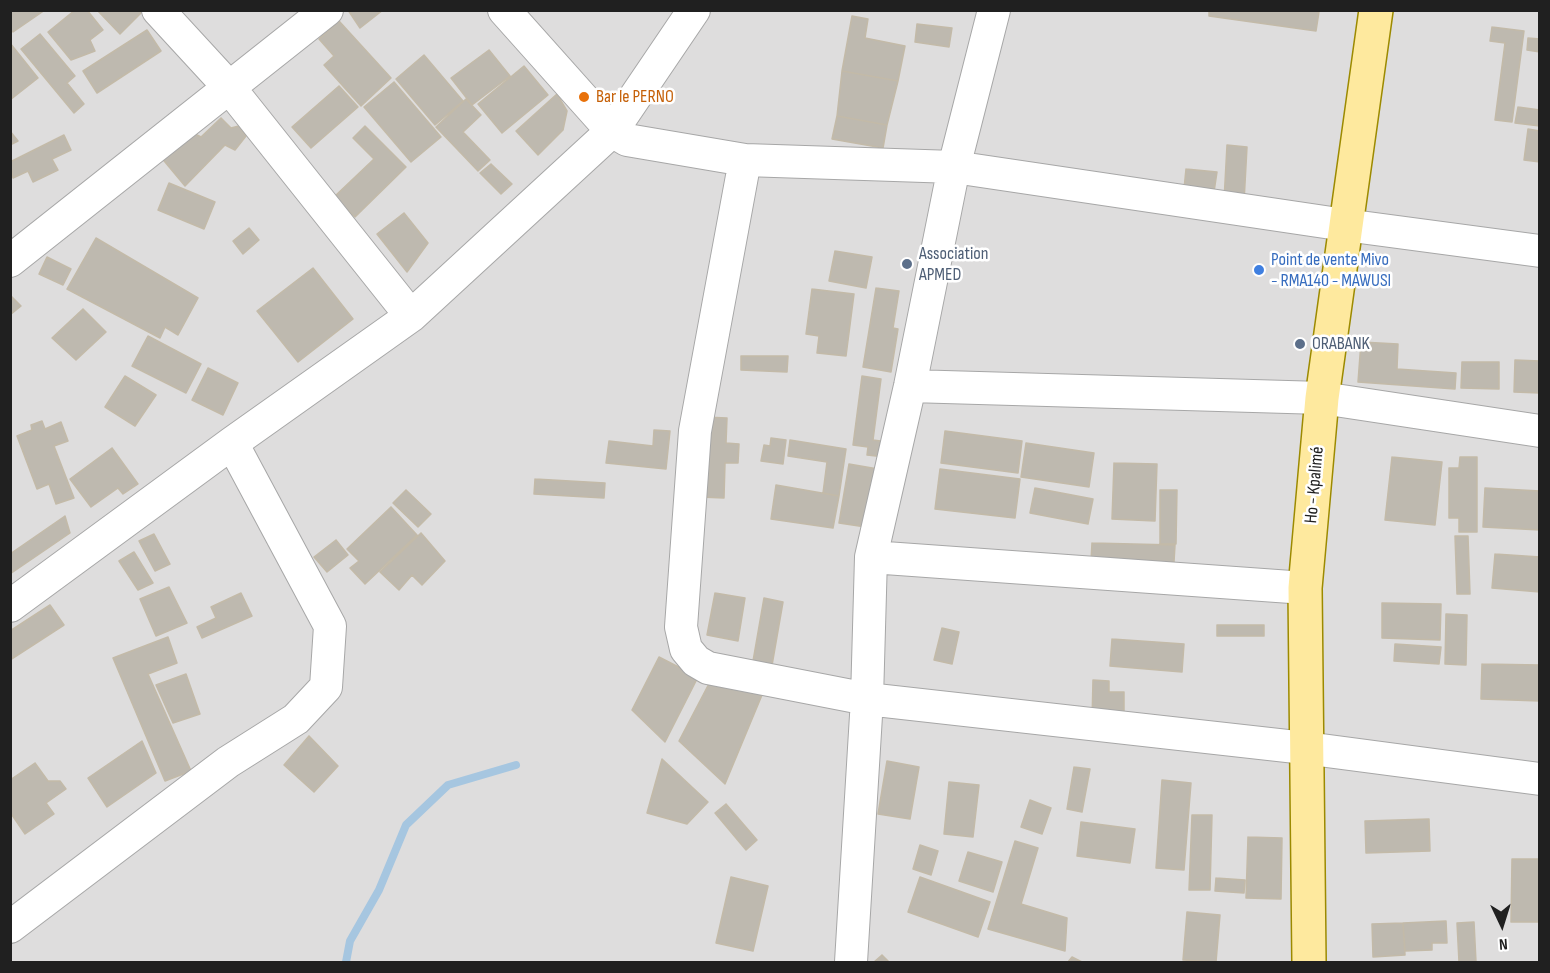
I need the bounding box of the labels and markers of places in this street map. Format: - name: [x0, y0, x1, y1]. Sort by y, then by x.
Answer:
- place label: Bar le PERNO: [596, 86, 674, 108]
- marker: Bar le PERNO: [577, 90, 591, 104]
- place label: Association APMED: [919, 243, 988, 286]
- place label: Point de vente Mivo - RMA140 - MAWUSI: [1271, 249, 1391, 292]
- marker: Association APMED: [900, 257, 914, 271]
- marker: Point de vente Mivo - RMA140 - MAWUSI: [1252, 263, 1266, 277]
- place label: ORABANK: [1312, 333, 1370, 355]
- marker: ORABANK: [1293, 337, 1307, 351]

